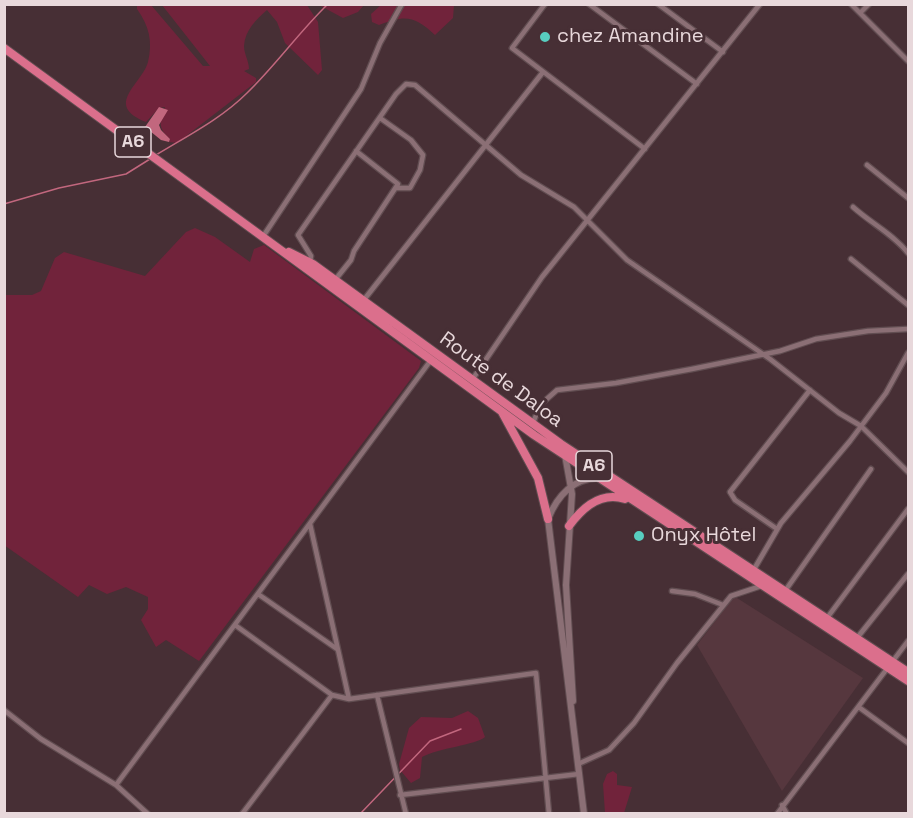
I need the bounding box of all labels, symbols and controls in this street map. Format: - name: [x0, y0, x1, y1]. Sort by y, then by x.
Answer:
- place label: chez Amandine: [557, 25, 704, 49]
- marker: chez Amandine: [538, 30, 552, 44]
- road number: A6: [115, 127, 151, 157]
- street label: Route de Daloa: [435, 327, 567, 433]
- road number: A6: [576, 451, 612, 481]
- place label: Onyx Hôtel: [651, 524, 756, 548]
- marker: Onyx Hôtel: [632, 529, 646, 543]

